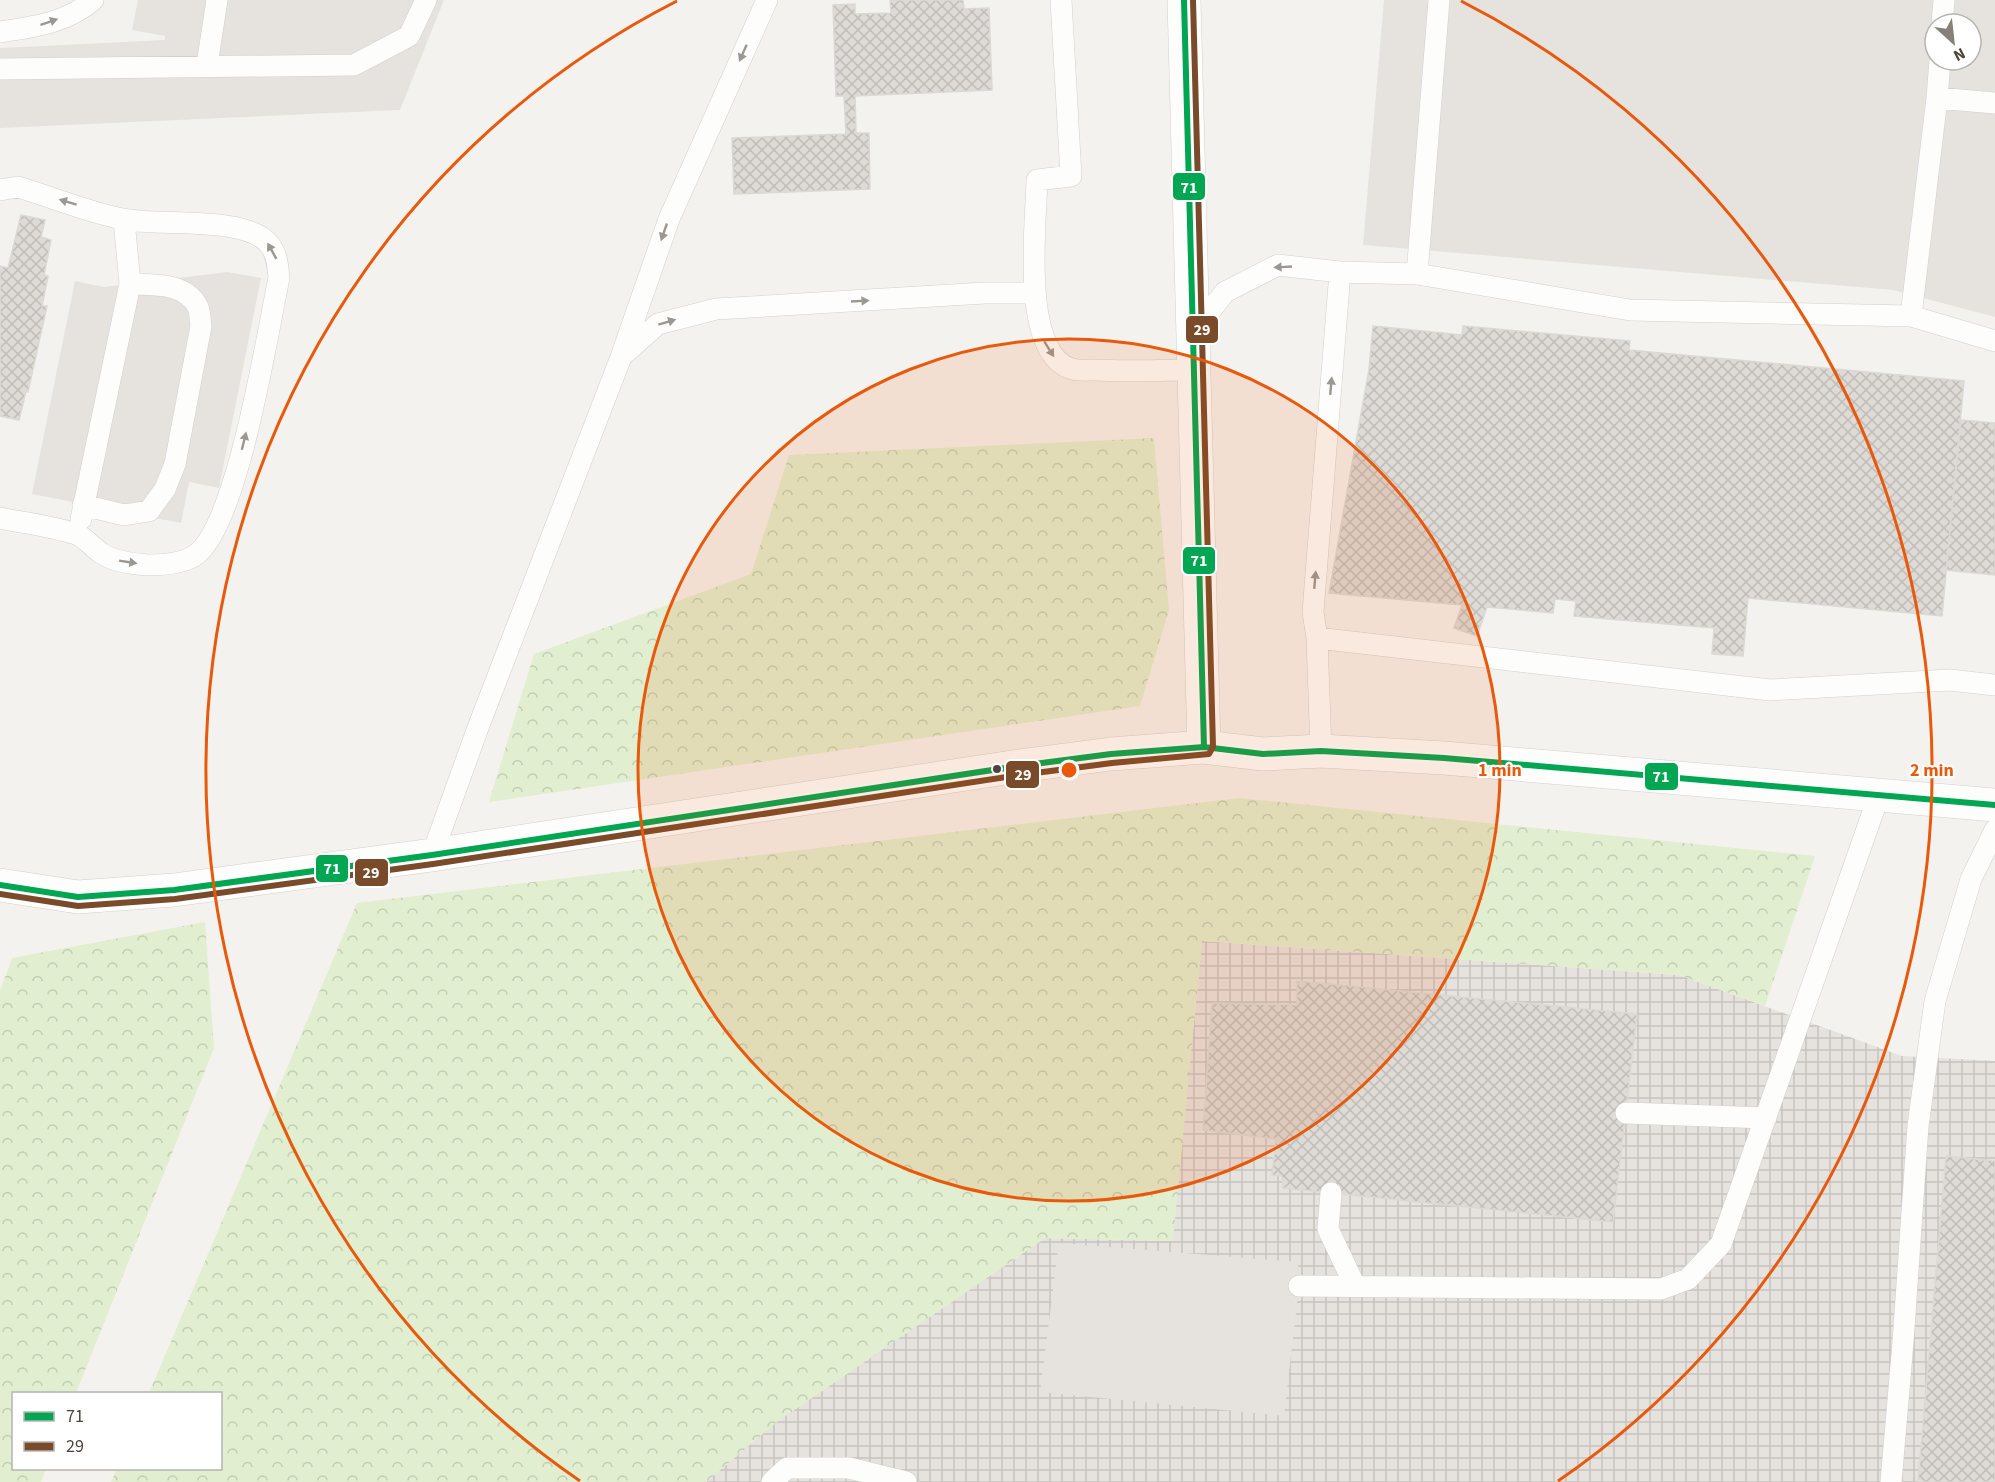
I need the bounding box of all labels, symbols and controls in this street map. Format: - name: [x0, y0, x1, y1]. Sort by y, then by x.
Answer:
- north arrow: [1923, 12, 1983, 72]
- one-way arrow: [40, 17, 58, 27]
- text: N: [1950, 42, 1969, 67]
- one-way arrow: [738, 45, 747, 62]
- line badge: 71: [1172, 172, 1206, 201]
- text: 71: [1181, 177, 1197, 199]
- one-way arrow: [59, 197, 77, 206]
- one-way arrow: [659, 223, 669, 241]
- one-way arrow: [267, 242, 277, 259]
- one-way arrow: [1273, 263, 1292, 272]
- one-way arrow: [850, 296, 869, 305]
- line badge: 29: [1185, 315, 1219, 344]
- one-way arrow: [658, 317, 676, 326]
- text: 29: [1194, 319, 1210, 341]
- one-way arrow: [1043, 341, 1054, 357]
- one-way arrow: [1326, 376, 1336, 395]
- one-way arrow: [240, 431, 250, 450]
- line badge: 71: [1182, 546, 1216, 575]
- text: 71: [1191, 550, 1207, 572]
- one-way arrow: [119, 558, 138, 567]
- one-way arrow: [1311, 571, 1320, 590]
- text: 1 min: [1478, 758, 1522, 783]
- text: 2 min: [1910, 758, 1954, 783]
- line badge: 29: [1005, 760, 1040, 789]
- centre of rings: [1059, 760, 1079, 780]
- line badge: 71: [1644, 762, 1679, 791]
- unlabelled marker: [991, 763, 1003, 775]
- text: 29: [1015, 764, 1031, 786]
- text: 71: [1653, 766, 1669, 788]
- line badge: 71: [315, 854, 349, 883]
- text: 71: [324, 858, 340, 880]
- line badge: 29: [354, 858, 389, 887]
- text: 29: [363, 862, 379, 884]
- legend: [12, 1392, 222, 1470]
- text: 71: [66, 1404, 84, 1429]
- text: 29: [66, 1434, 84, 1459]

